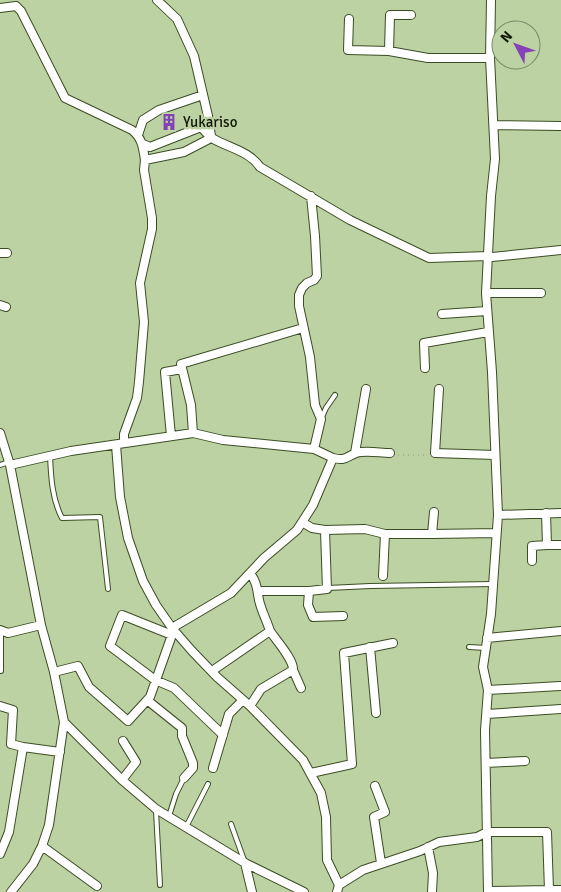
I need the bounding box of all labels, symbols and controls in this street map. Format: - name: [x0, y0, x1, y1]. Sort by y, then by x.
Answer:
- north arrow: [491, 20, 541, 70]
- text: N: [497, 28, 516, 46]
- building icon: Yukariso: [159, 112, 179, 132]
- place label: Yukariso: [183, 113, 238, 131]

